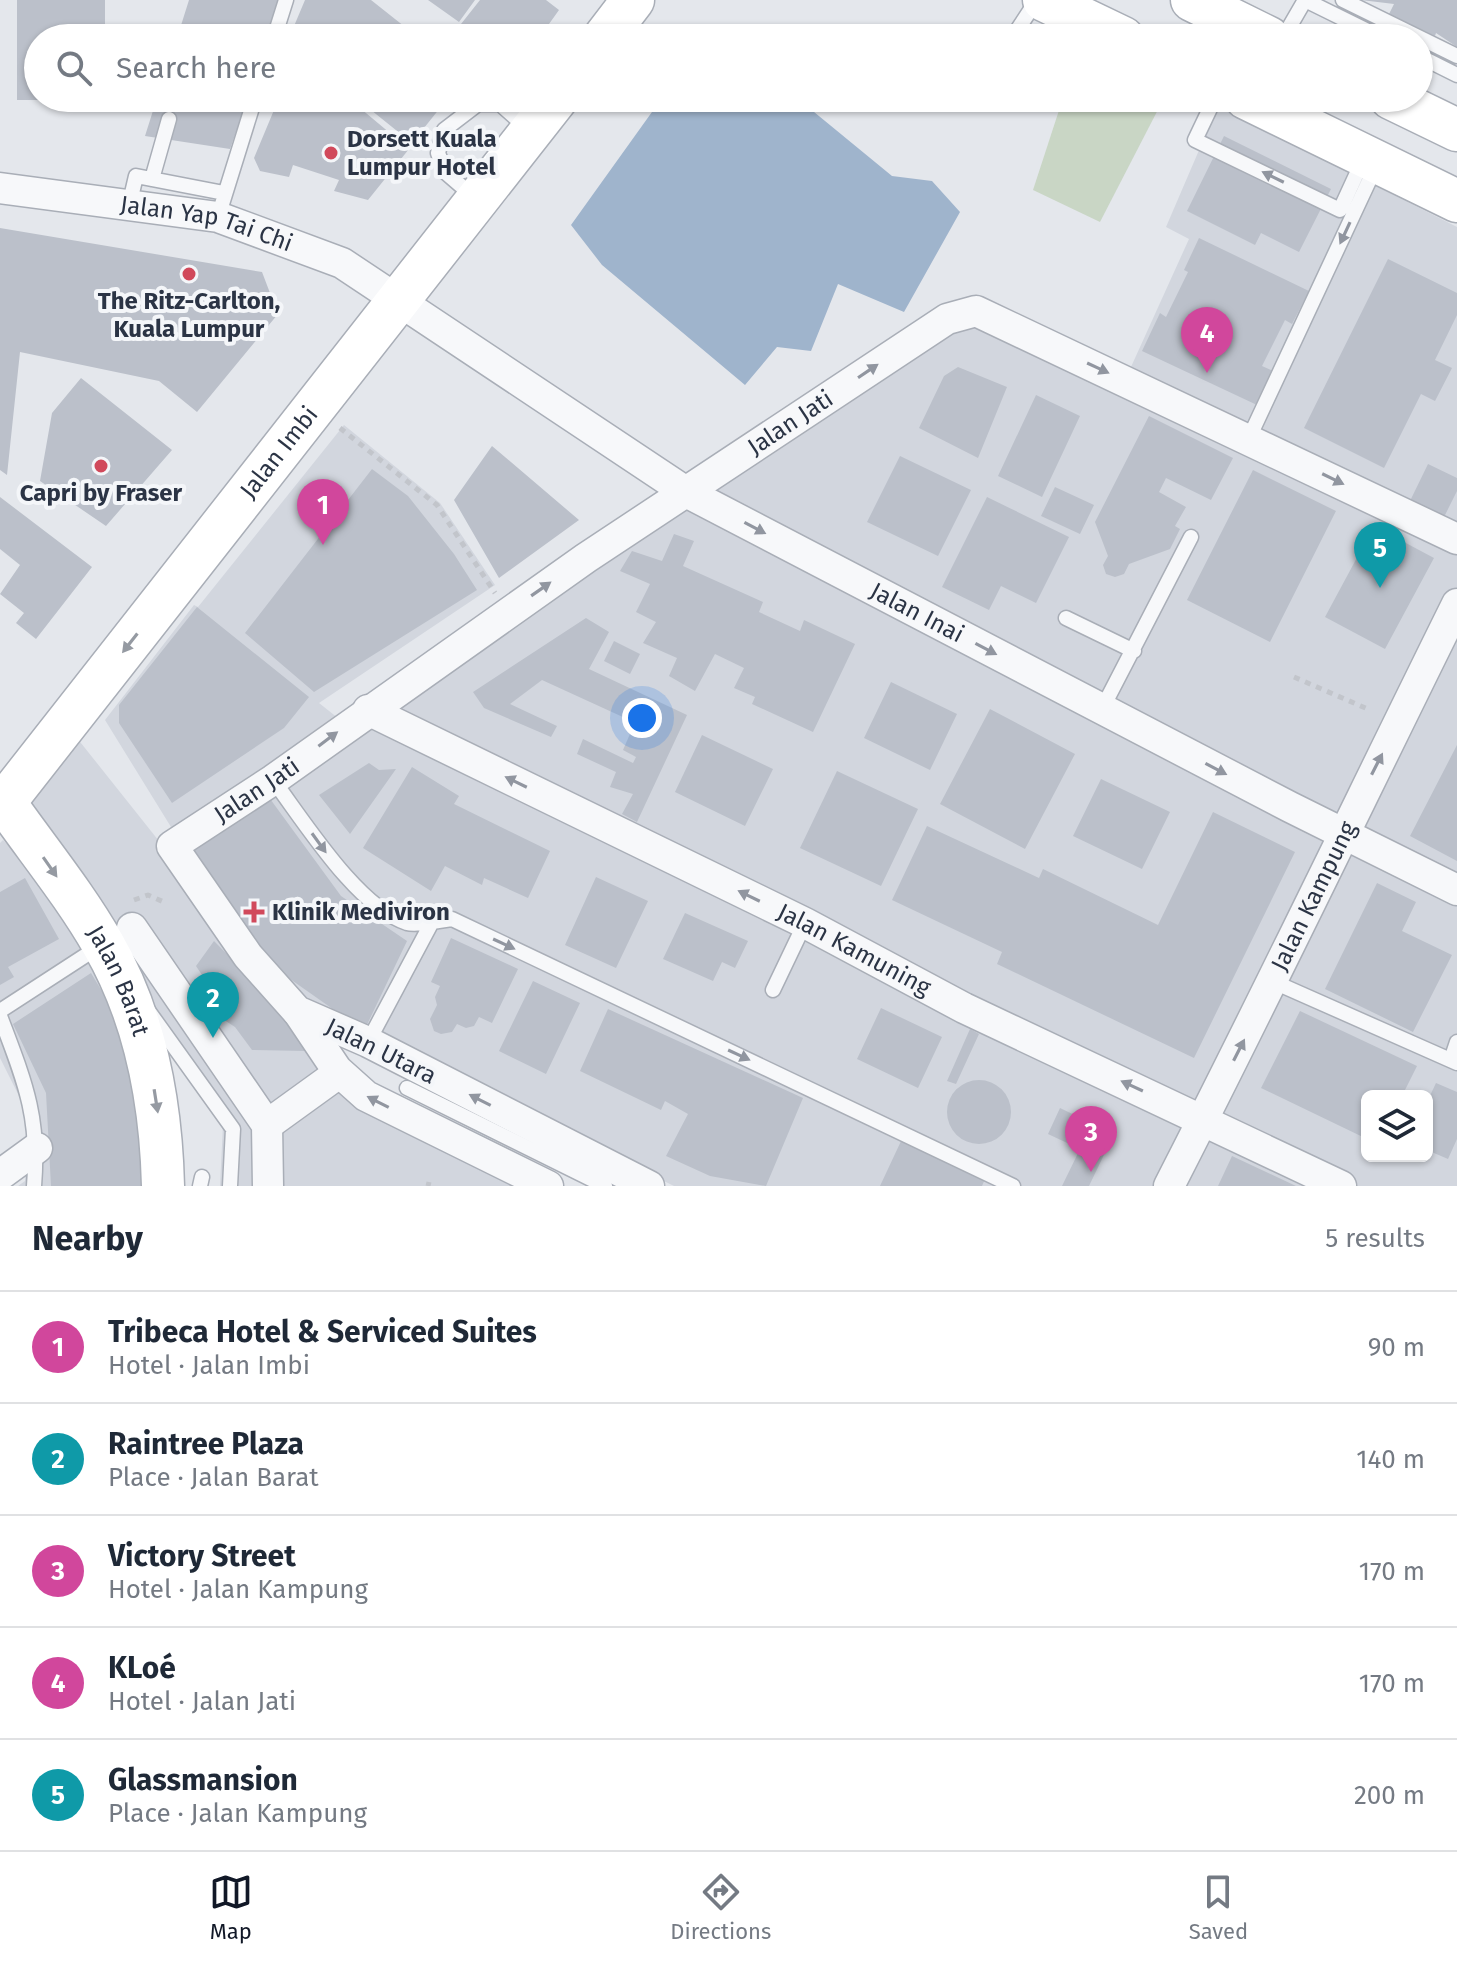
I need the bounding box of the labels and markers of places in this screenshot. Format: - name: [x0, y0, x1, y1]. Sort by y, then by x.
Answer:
- place label: Dorsett Kuala Lumpur Hotel: [347, 125, 497, 181]
- marker: Dorsett Kuala Lumpur Hotel: [322, 144, 340, 162]
- marker: The Ritz-Carlton, Kuala Lumpur: [180, 265, 198, 283]
- place label: The Ritz-Carlton, Kuala Lumpur: [98, 287, 280, 343]
- pin: 4: [1181, 307, 1233, 373]
- marker: Capri by Fraser: [92, 457, 110, 475]
- place label: Capri by Fraser: [20, 479, 183, 507]
- pin: 1: [297, 479, 349, 545]
- pin: 5: [1354, 522, 1406, 588]
- place label: Klinik Mediviron: [272, 898, 450, 926]
- marker: Klinik Mediviron: [243, 901, 265, 923]
- pin: 2: [187, 972, 239, 1038]
- pin: 3: [1065, 1106, 1117, 1172]

